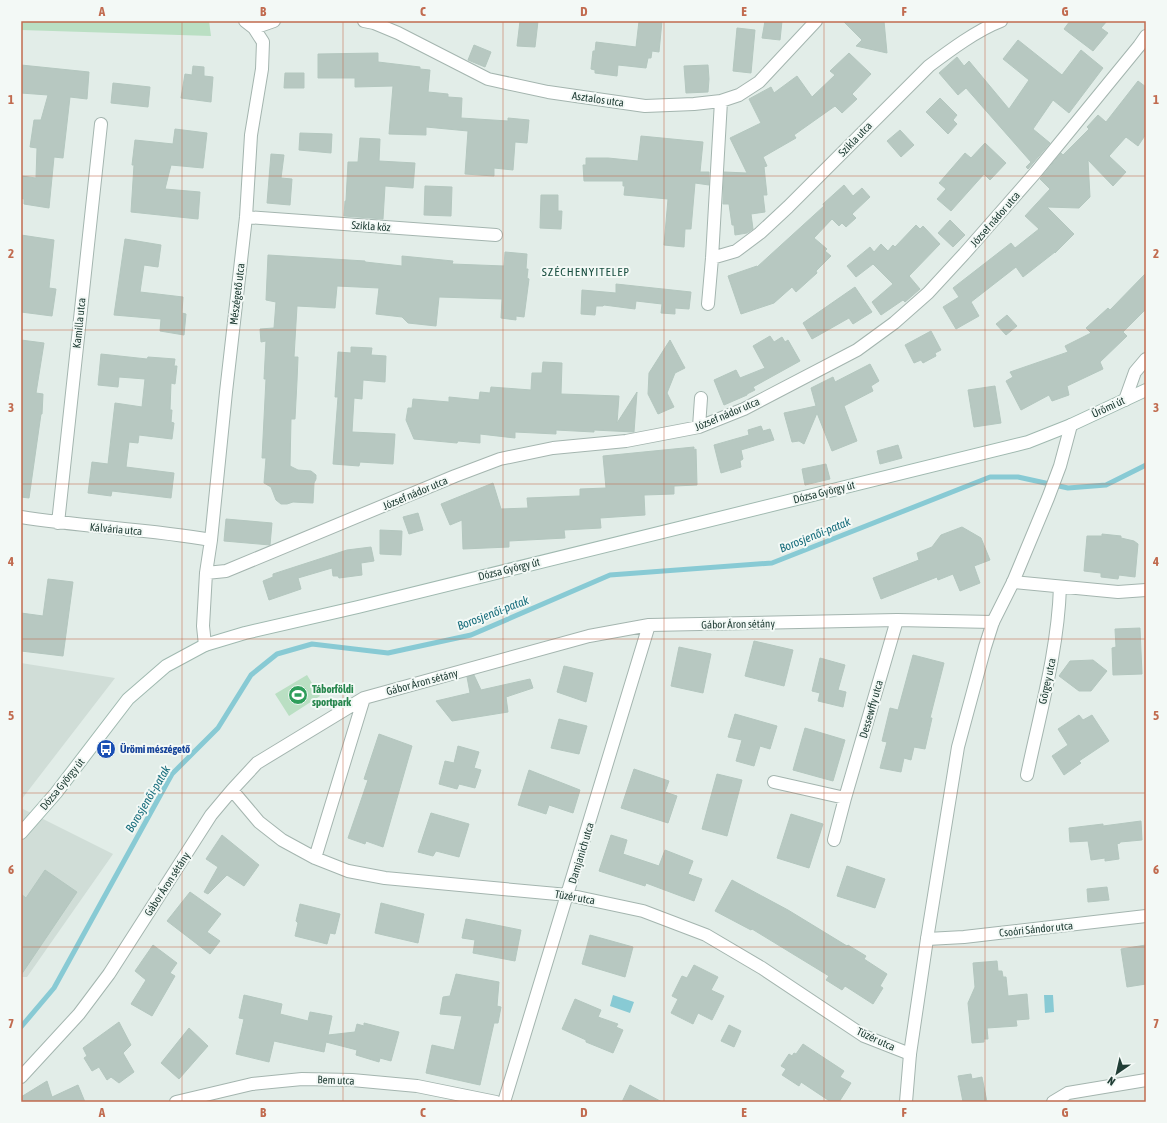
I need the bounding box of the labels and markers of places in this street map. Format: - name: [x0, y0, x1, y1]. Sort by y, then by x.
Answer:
- place label: Táborföldi sportpark: [312, 683, 354, 708]
- sports icon: Táborföldi sportpark: [287, 684, 309, 706]
- bus stop icon: Ürömi mészégető: [95, 738, 117, 760]
- place label: Ürömi mészégető: [120, 742, 190, 755]

